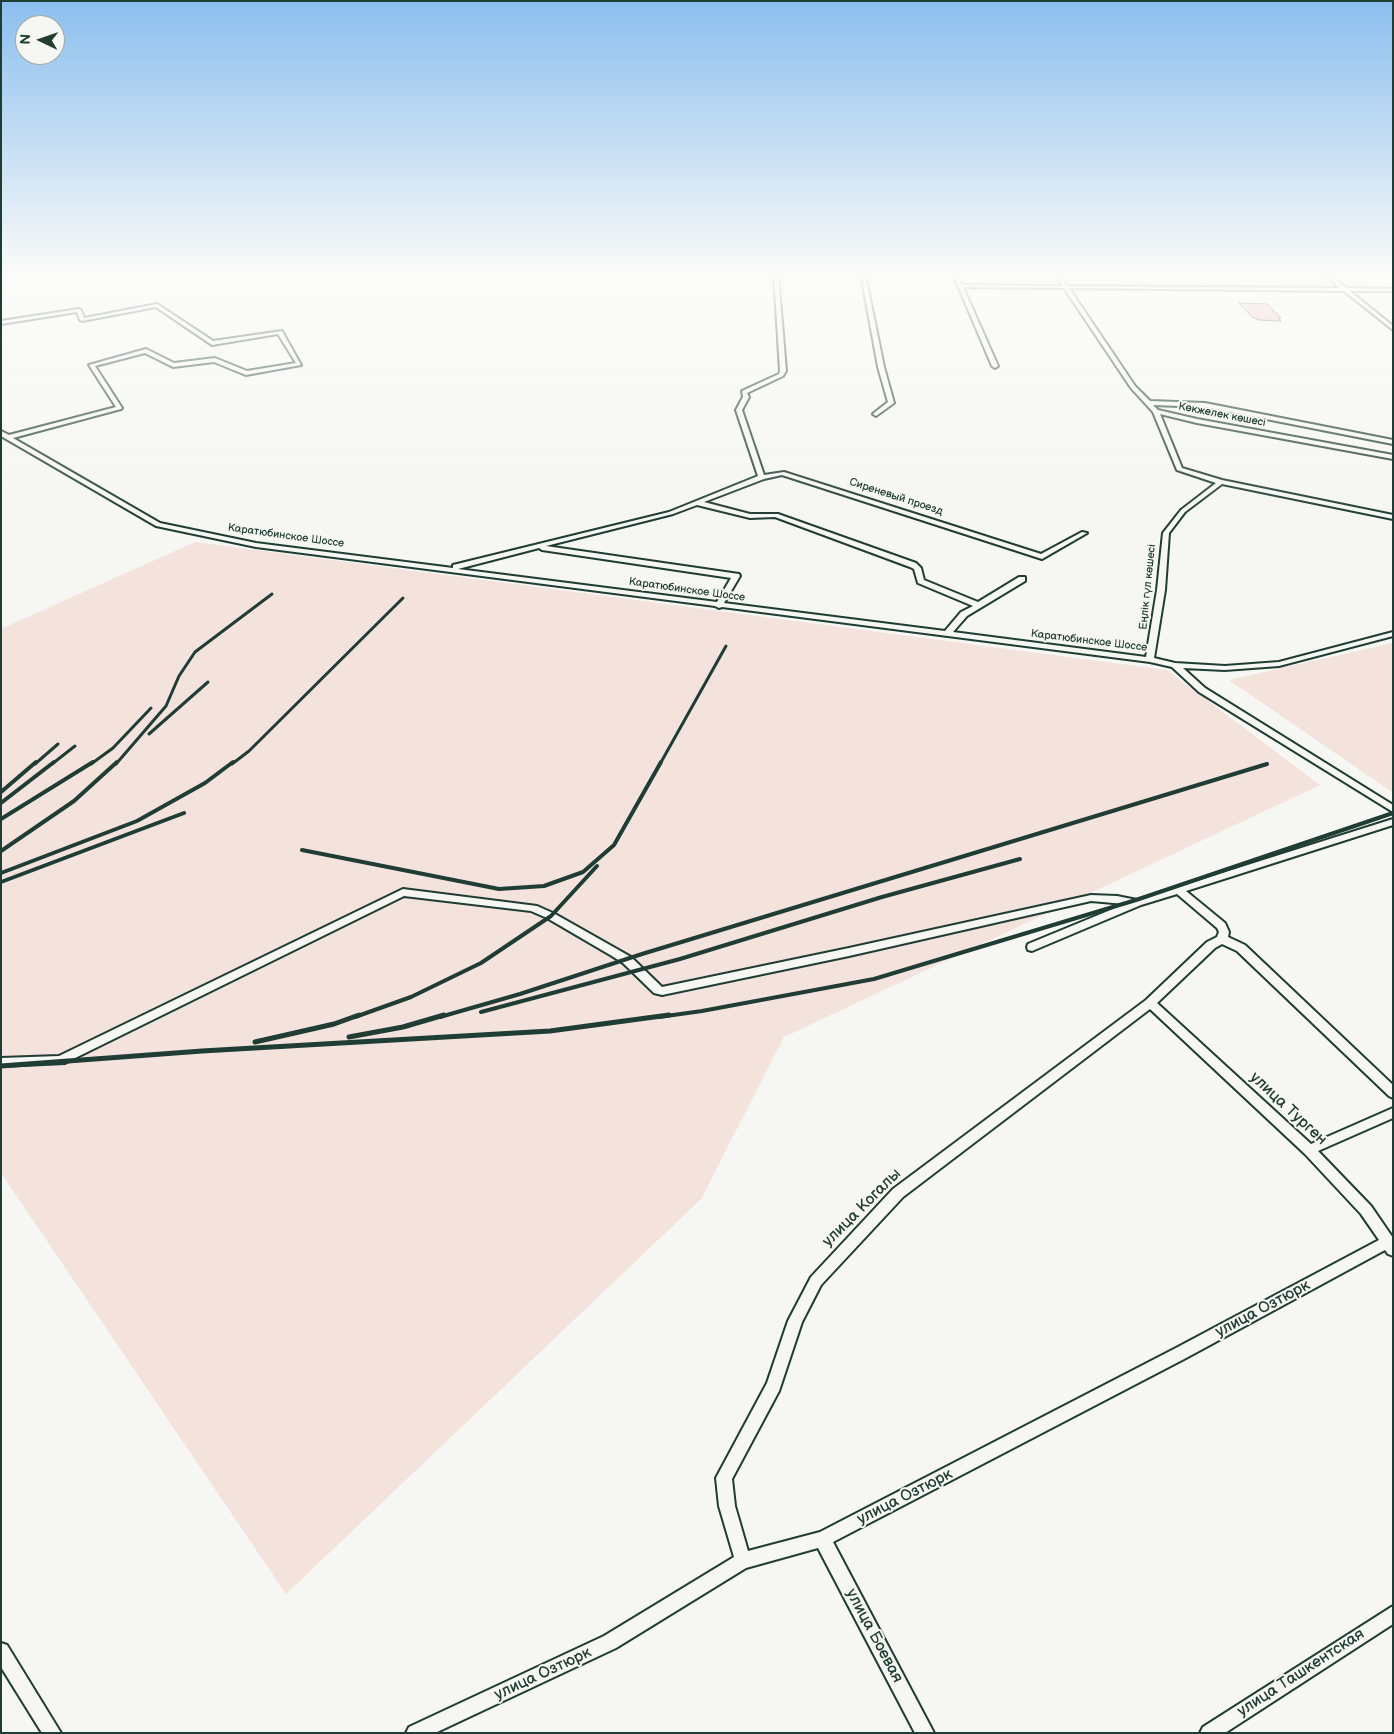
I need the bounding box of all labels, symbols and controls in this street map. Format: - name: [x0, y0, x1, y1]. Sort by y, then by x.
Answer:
- north arrow: [15, 15, 65, 65]
- text: N: [17, 34, 34, 45]
- street label: Көкжелек көшесі: [1177, 400, 1267, 430]
- street label: Сиреневый проезд: [848, 476, 944, 518]
- street label: Каратюбинское Шоссе: [227, 521, 345, 551]
- street label: Еңлік гүл көшесі: [1137, 544, 1159, 630]
- street label: Каратюбинское Шоссе: [628, 575, 746, 605]
- street label: Каратюбинское Шоссе: [1030, 627, 1148, 655]
- street label: улица Турген: [1245, 1068, 1331, 1150]
- street label: улица Когалы: [819, 1165, 905, 1251]
- street label: улица Озтюрк: [1212, 1276, 1314, 1342]
- street label: улица Озтюрк: [854, 1465, 956, 1529]
- street label: улица Боевая: [841, 1586, 907, 1686]
- street label: улица Ташкентская: [1234, 1625, 1368, 1721]
- street label: улица Озтюрк: [492, 1643, 594, 1705]

